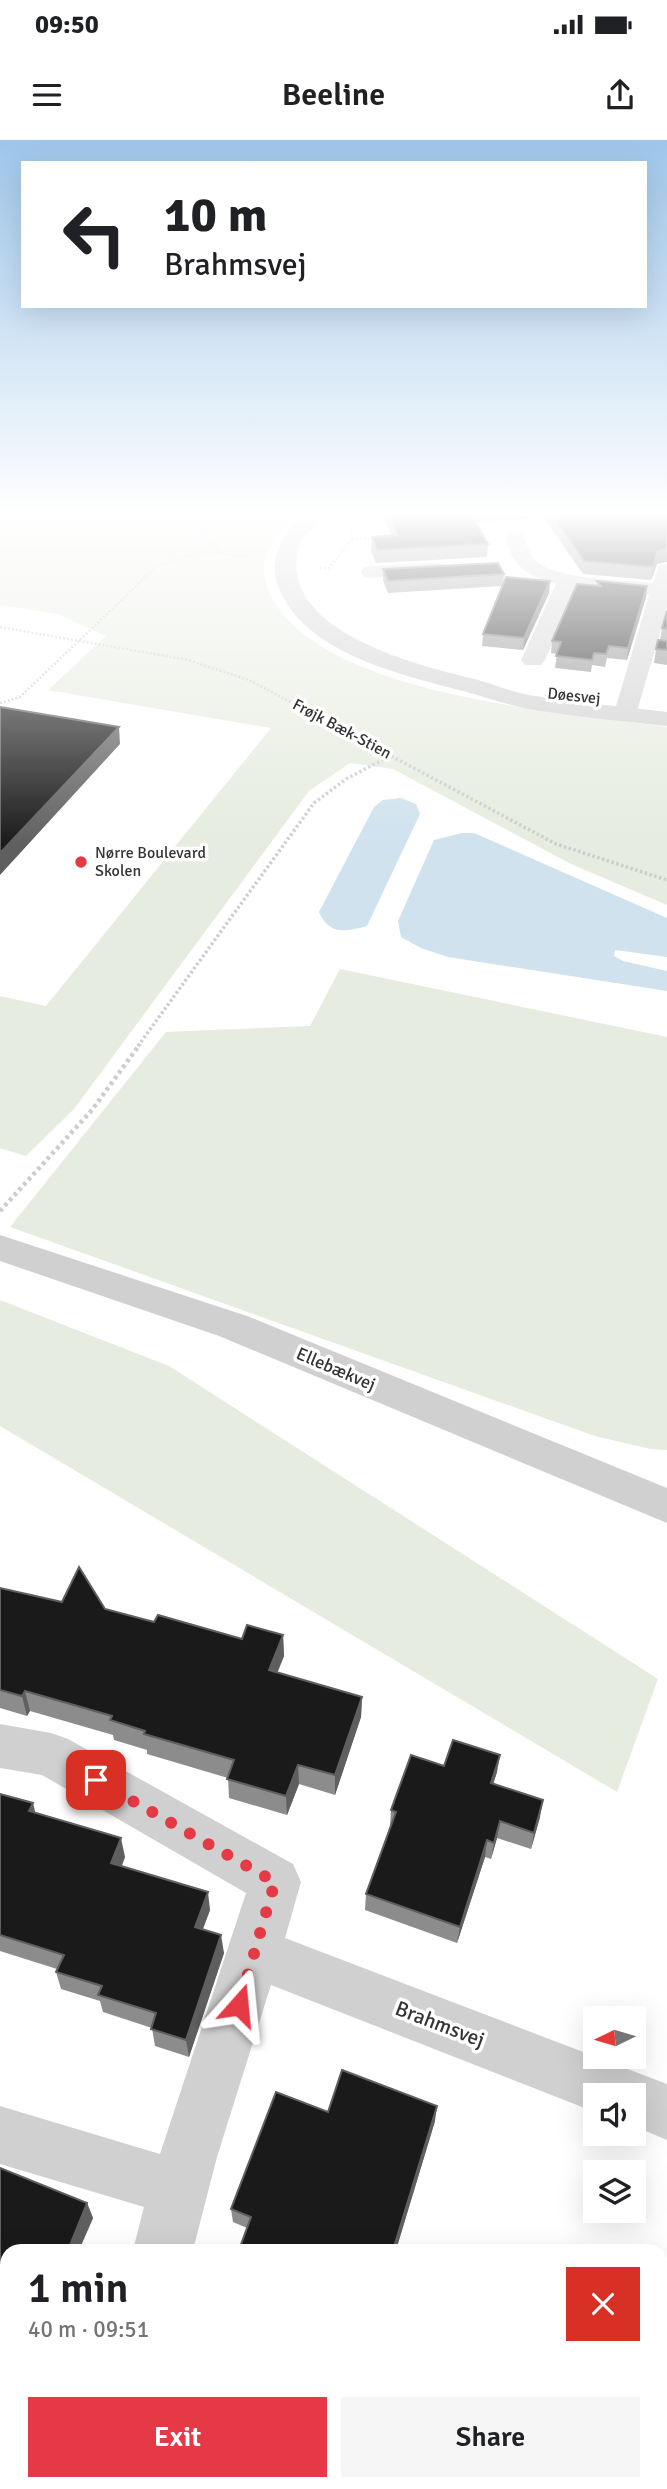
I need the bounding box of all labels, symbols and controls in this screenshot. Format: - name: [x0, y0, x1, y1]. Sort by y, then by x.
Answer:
- text: 09:50: [35, 9, 99, 41]
- text: Beeline: [282, 75, 385, 114]
- icon: menu: [28, 76, 66, 114]
- icon: share: [601, 76, 639, 114]
- text: 10 m: [164, 185, 267, 245]
- icon: left: [49, 189, 140, 280]
- text: Brahmsvej: [164, 245, 307, 284]
- street label: Døesvej: [546, 683, 602, 709]
- street label: Frøjk Bæk-Stien: [289, 695, 395, 763]
- place label: Nørre Boulevard Skolen: [95, 843, 206, 881]
- marker: Nørre Boulevard Skolen: [73, 854, 89, 870]
- street label: Ellebækvej: [293, 1342, 379, 1396]
- pin: [66, 1750, 126, 1810]
- icon: arrive: [77, 1761, 115, 1799]
- position arrow: [202, 1968, 276, 2042]
- street label: Brahmsvej: [392, 1995, 488, 2053]
- north arrow: [583, 2006, 646, 2068]
- map controls: [583, 2006, 646, 2223]
- button: sound: [583, 2083, 646, 2146]
- button: layers: [583, 2160, 646, 2223]
- text: 1 min: [28, 2263, 129, 2314]
- button: close: [566, 2267, 640, 2341]
- text: 40 m · 09:51: [28, 2315, 149, 2344]
- button: Exit: [28, 2397, 327, 2477]
- button: Share: [341, 2397, 640, 2477]

